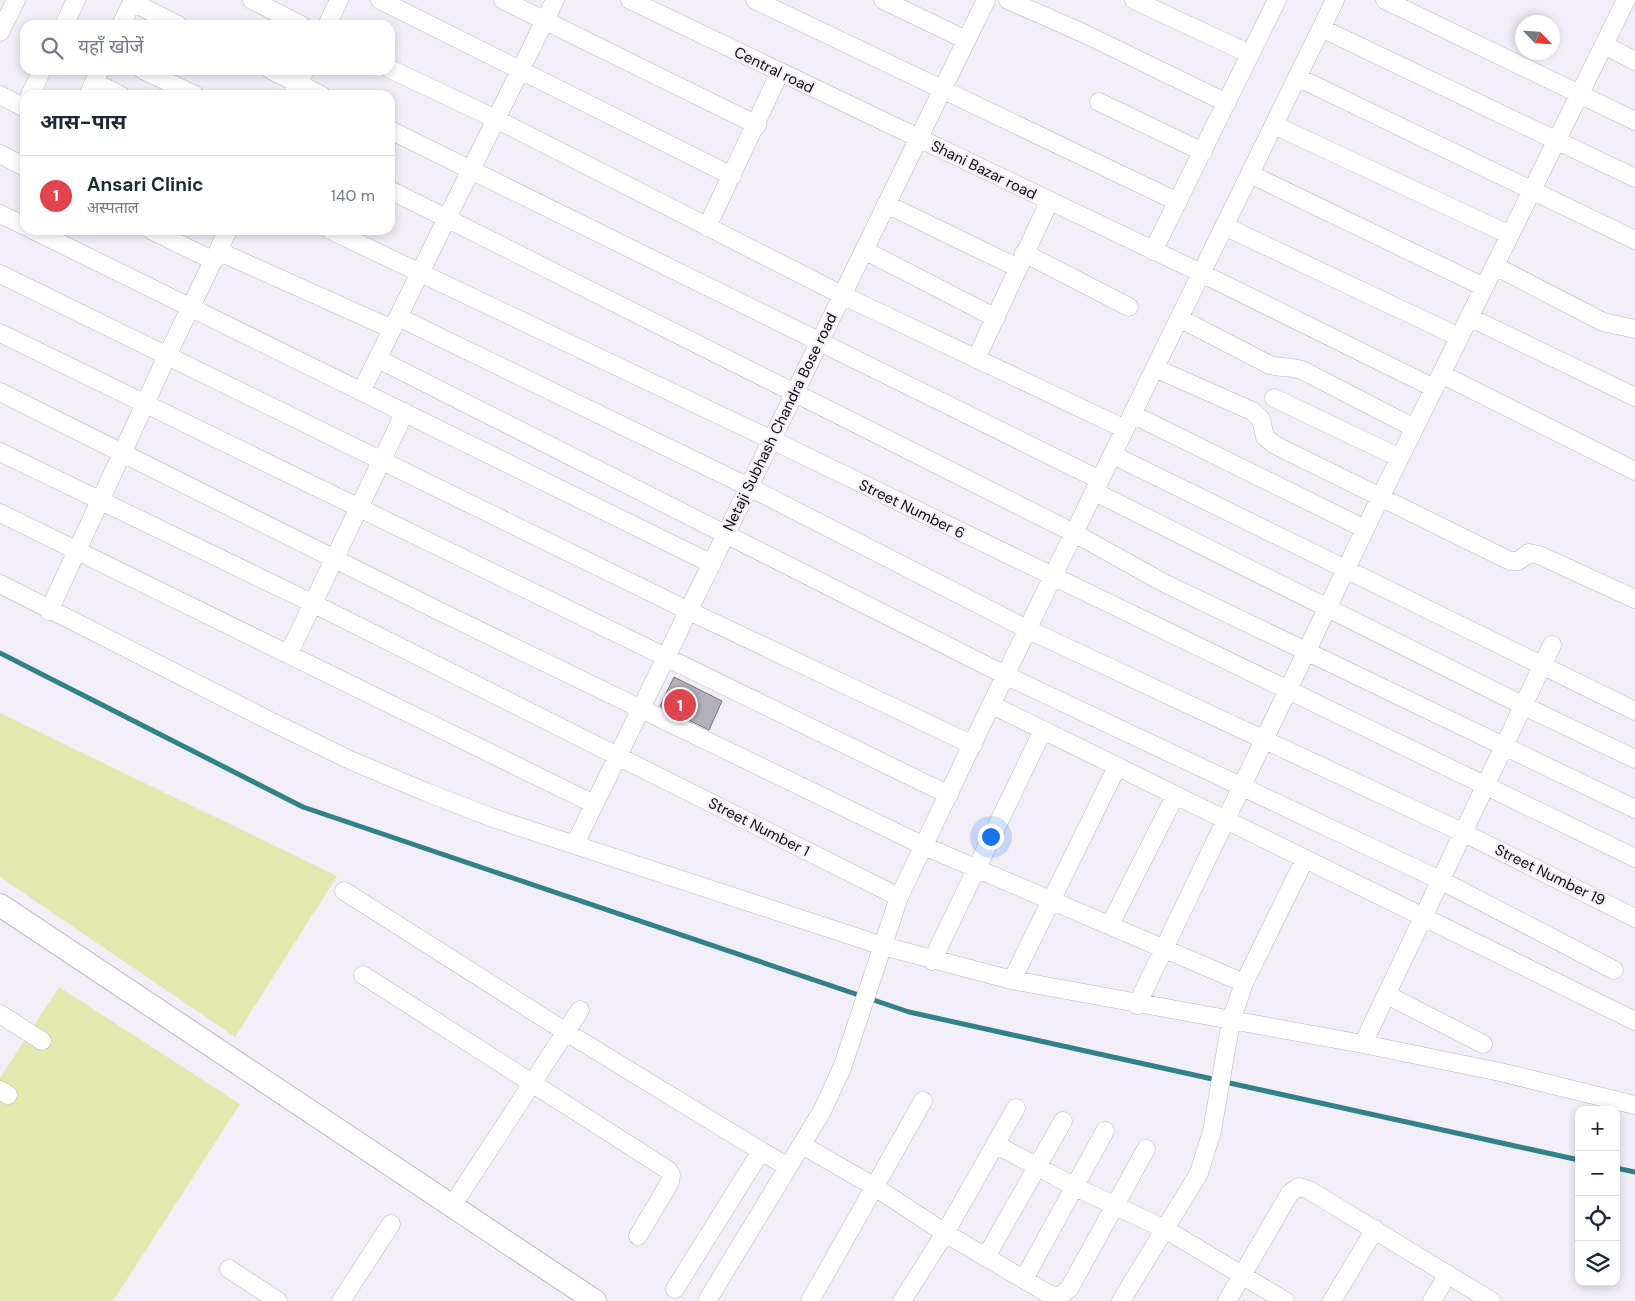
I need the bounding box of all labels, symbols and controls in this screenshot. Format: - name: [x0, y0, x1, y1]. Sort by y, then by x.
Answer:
- north arrow: [1515, 15, 1560, 60]
- search box: [20, 20, 395, 75]
- icon: search: [38, 34, 66, 62]
- text: यहाँ खोजें: [78, 34, 144, 59]
- street label: Central road: [731, 42, 817, 98]
- text: आस-पास: [40, 108, 126, 136]
- street label: Shani Bazar road: [928, 136, 1040, 204]
- text: Ansari Clinic: [87, 172, 204, 197]
- text: 1: [53, 185, 59, 206]
- text: 140 m: [331, 185, 375, 206]
- text: अस्पताल: [87, 197, 139, 218]
- street label: Netaji Subhash Chandra Bose road: [718, 310, 842, 534]
- street label: Street Number 6: [856, 475, 968, 543]
- pin: 1: [664, 686, 696, 724]
- street label: Street Number 1: [705, 793, 813, 861]
- your location: [978, 824, 1004, 850]
- street label: Street Number 19: [1492, 840, 1608, 910]
- map controls: [1575, 1106, 1620, 1286]
- button: +: [1575, 1106, 1620, 1151]
- button: −: [1575, 1151, 1620, 1196]
- button: locate: [1575, 1196, 1620, 1241]
- button: layers: [1575, 1241, 1620, 1286]

